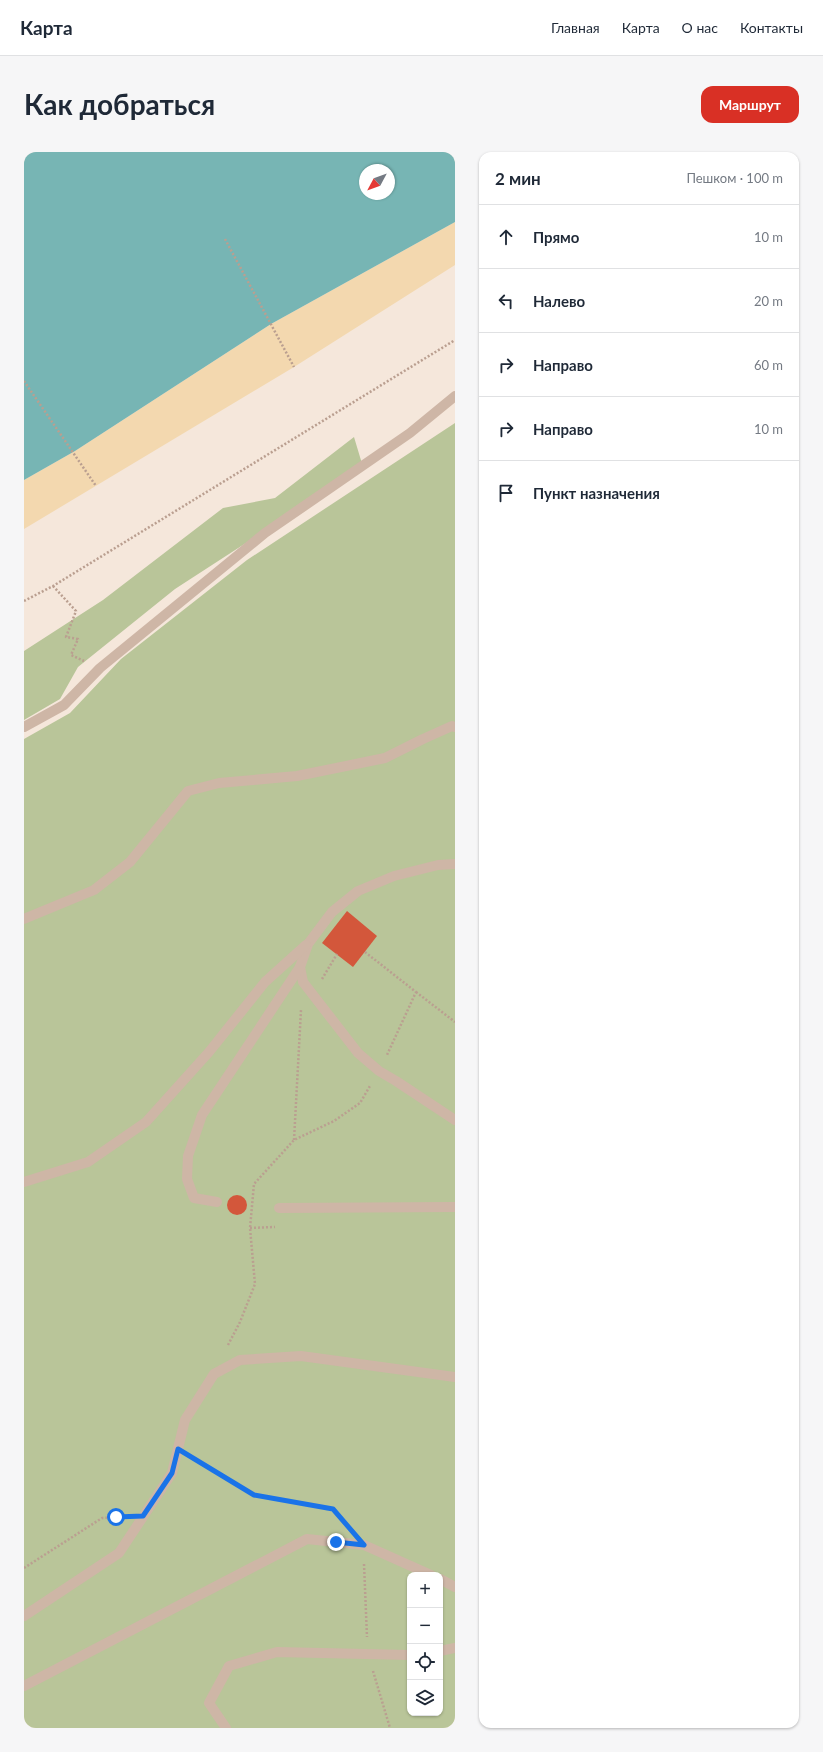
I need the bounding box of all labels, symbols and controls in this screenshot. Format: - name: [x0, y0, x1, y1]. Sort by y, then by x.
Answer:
- text: Карта: [20, 16, 73, 39]
- text: Главная: [551, 19, 600, 36]
- text: Карта: [622, 19, 660, 36]
- text: О нас: [682, 19, 718, 36]
- text: Контакты: [740, 19, 803, 36]
- button: Маршрут: [701, 86, 799, 123]
- text: Как добраться: [24, 87, 215, 121]
- north arrow: [359, 164, 395, 200]
- text: 2 мин: [495, 168, 541, 189]
- text: Пешком · 100 m: [686, 170, 783, 186]
- icon: ahead: [495, 226, 517, 248]
- text: Прямо: [533, 228, 579, 246]
- text: 10 m: [754, 229, 783, 245]
- icon: left: [495, 290, 517, 312]
- text: Налево: [533, 292, 585, 310]
- text: 20 m: [754, 293, 783, 309]
- icon: right: [495, 354, 517, 376]
- text: Направо: [533, 356, 593, 374]
- text: 60 m: [754, 357, 783, 373]
- icon: right: [495, 418, 517, 440]
- text: Направо: [533, 420, 593, 438]
- text: 10 m: [754, 421, 783, 437]
- icon: arrive: [495, 482, 517, 504]
- text: Пункт назначения: [533, 484, 660, 502]
- route start: [107, 1508, 125, 1526]
- route end: [327, 1533, 345, 1551]
- map controls: [407, 1572, 443, 1716]
- button: +: [407, 1572, 443, 1608]
- button: −: [407, 1608, 443, 1644]
- button: locate: [407, 1644, 443, 1680]
- button: layers: [407, 1680, 443, 1716]

